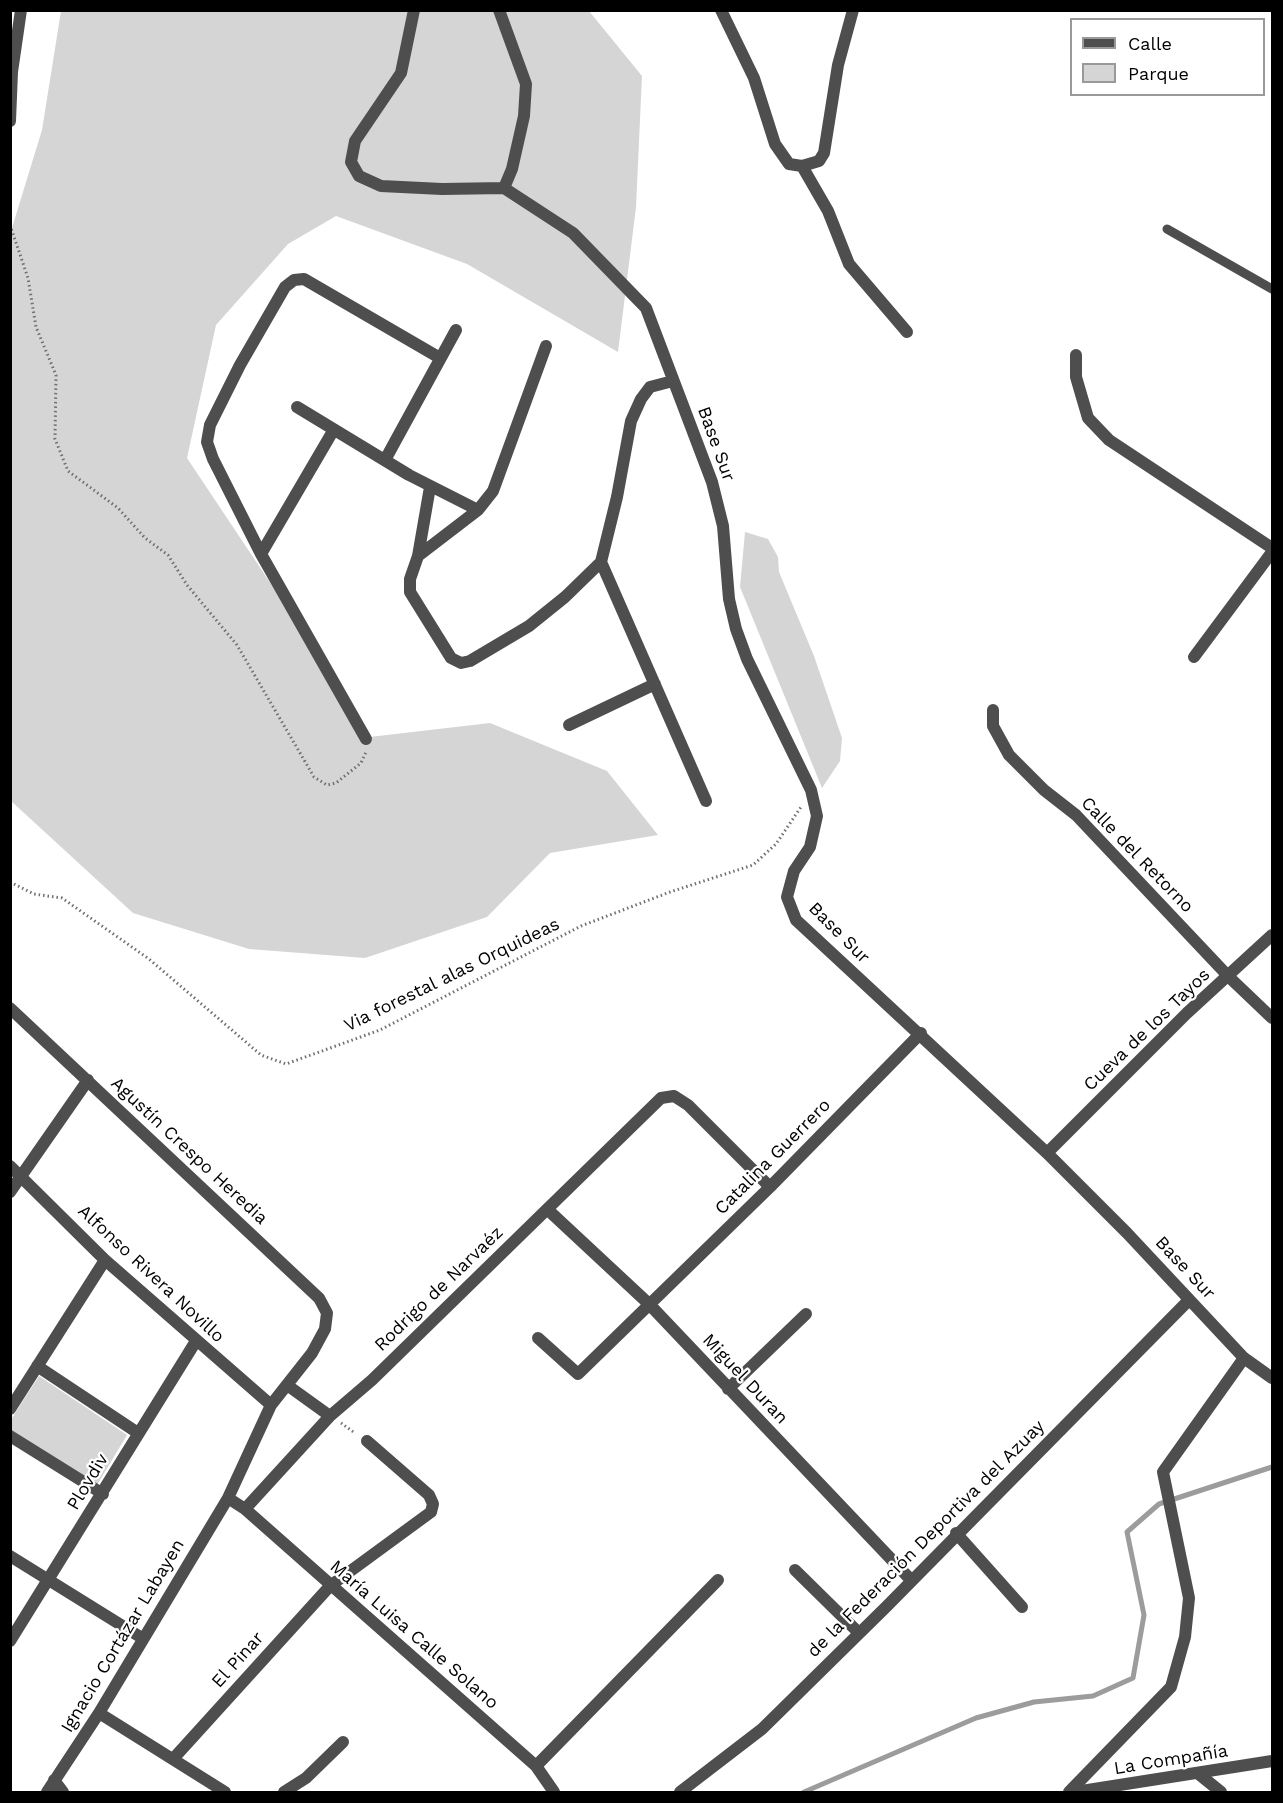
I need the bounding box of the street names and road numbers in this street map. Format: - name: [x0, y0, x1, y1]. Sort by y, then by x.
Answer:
- street label: Base Sur: [693, 404, 739, 484]
- street label: Calle del Retorno: [1076, 793, 1198, 917]
- street label: Base Sur: [804, 898, 874, 968]
- street label: Via forestal alas Orquideas: [341, 913, 563, 1037]
- street label: Cueva de los Tayos: [1079, 964, 1215, 1096]
- street label: Agustín Crespo Heredia: [106, 1073, 272, 1229]
- street label: Catalina Guerrero: [711, 1095, 835, 1219]
- street label: Alfonso Rivera Novillo: [73, 1201, 229, 1347]
- street label: Rodrigo de Narvaéz: [370, 1222, 508, 1356]
- street label: Base Sur: [1151, 1232, 1219, 1304]
- street label: Miguel Duran: [698, 1329, 792, 1429]
- street label: de la Federación Deportiva del Azuay: [803, 1416, 1049, 1662]
- street label: Plovdiv: [63, 1450, 113, 1514]
- street label: Ignacio Cortázar Labayen: [57, 1535, 189, 1737]
- street label: María Luisa Calle Solano: [325, 1556, 503, 1714]
- street label: El Pinar: [207, 1628, 269, 1692]
- street label: La Compañía: [1113, 1740, 1229, 1780]

